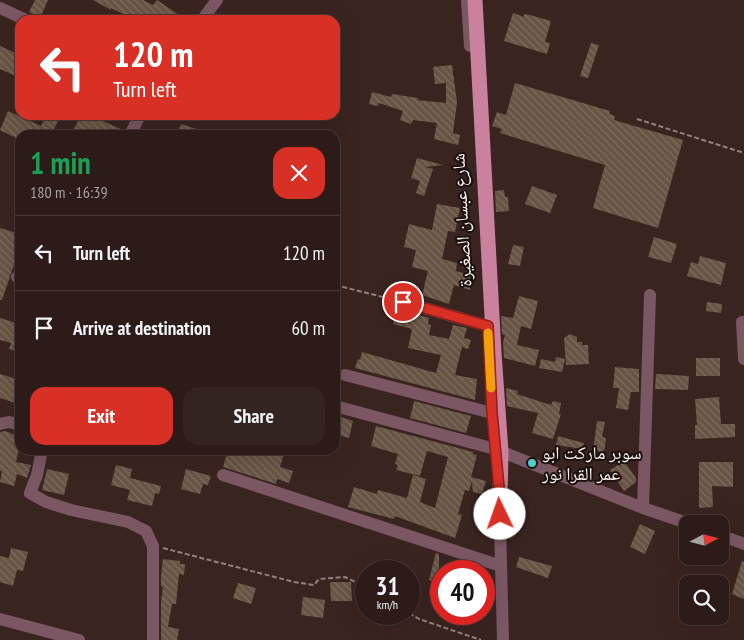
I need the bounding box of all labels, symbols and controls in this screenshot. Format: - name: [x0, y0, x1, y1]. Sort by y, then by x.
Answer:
- text: 120 m: [113, 31, 194, 77]
- icon: left: [30, 35, 95, 100]
- text: Turn left: [113, 75, 177, 103]
- text: 1 min: [30, 143, 91, 182]
- button: close: [273, 147, 325, 199]
- street label: شارع عبسان الصغيرة: [447, 153, 476, 287]
- text: 180 m · 16:39: [30, 182, 108, 202]
- icon: left: [30, 239, 58, 267]
- text: Turn left: [73, 241, 130, 265]
- text: 120 m: [283, 241, 325, 265]
- pin: [382, 281, 424, 323]
- icon: arrive: [389, 288, 417, 316]
- icon: arrive: [30, 314, 58, 342]
- text: Arrive at destination: [73, 316, 211, 340]
- text: 60 m: [292, 316, 325, 340]
- button: Exit: [30, 387, 173, 445]
- button: Share: [183, 387, 325, 445]
- place label: سوبر ماركت ابو عمر القرا نور: [541, 441, 642, 485]
- marker: سوبر ماركت ابو عمر القرا نور: [526, 457, 538, 469]
- position arrow: [473, 487, 525, 539]
- north arrow: [679, 515, 729, 565]
- map controls: [679, 515, 729, 625]
- speed limit sign: 40: [430, 560, 495, 625]
- text: 31: [376, 570, 399, 602]
- button: search: [679, 575, 729, 625]
- text: km/h: [377, 597, 398, 612]

